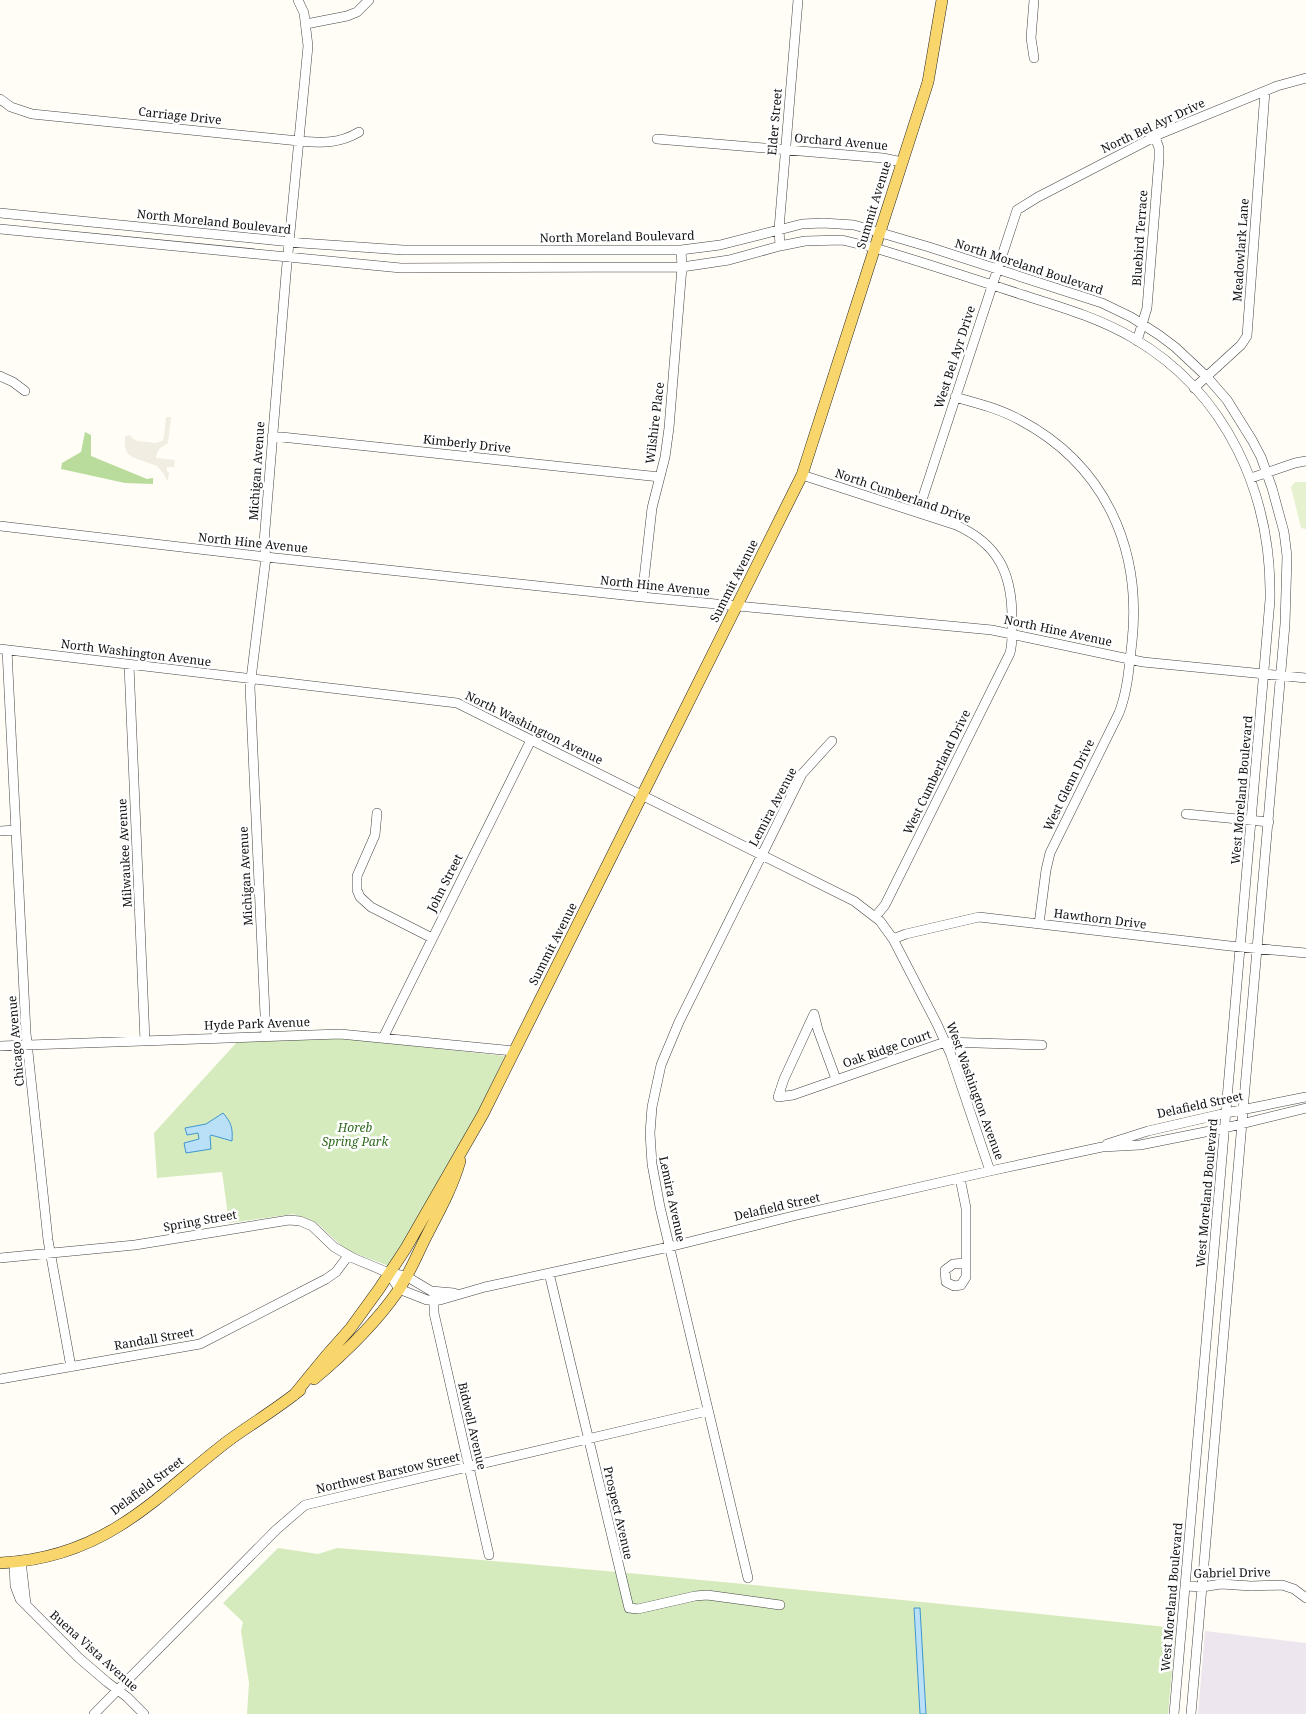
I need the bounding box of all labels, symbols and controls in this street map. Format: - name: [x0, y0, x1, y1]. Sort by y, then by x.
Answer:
- street label: Elder Street: [763, 88, 786, 156]
- street label: North Bel Ayr Drive: [1098, 94, 1208, 157]
- street label: Carriage Drive: [138, 103, 223, 128]
- street label: Orchard Avenue: [794, 129, 889, 154]
- street label: Summit Avenue: [852, 159, 895, 251]
- street label: Bluebird Terrace: [1128, 189, 1151, 287]
- street label: Meadowlark Lane: [1228, 198, 1253, 302]
- street label: North Moreland Boulevard: [136, 205, 293, 238]
- street label: North Moreland Boulevard: [539, 227, 695, 246]
- street label: North Moreland Boulevard: [953, 235, 1106, 299]
- street label: West Bel Ayr Drive: [930, 303, 979, 410]
- street label: Wilshire Place: [641, 381, 668, 465]
- street label: Michigan Avenue: [245, 421, 268, 521]
- street label: Kimberly Drive: [422, 430, 512, 457]
- street label: North Cumberland Drive: [833, 464, 973, 527]
- street label: North Hine Avenue: [197, 528, 309, 557]
- street label: Summit Avenue: [705, 536, 762, 625]
- street label: North Hine Avenue: [599, 571, 711, 600]
- street label: North Hine Avenue: [1002, 611, 1114, 650]
- street label: North Washington Avenue: [60, 635, 212, 670]
- street label: North Washington Avenue: [463, 687, 606, 768]
- street label: West Cumberland Drive: [899, 706, 974, 837]
- street label: West Moreland Boulevard: [1227, 714, 1257, 865]
- street label: West Glenn Drive: [1039, 736, 1098, 833]
- street label: Lemira Avenue: [745, 764, 801, 849]
- street label: Milwaukee Avenue: [113, 798, 136, 908]
- street label: Michigan Avenue: [234, 826, 257, 926]
- street label: John Street: [422, 851, 466, 916]
- street label: Summit Avenue: [524, 899, 581, 988]
- street label: Hawthorn Drive: [1053, 904, 1147, 933]
- street label: Chicago Avenue: [3, 995, 28, 1087]
- street label: Hyde Park Avenue: [204, 1013, 310, 1034]
- street label: West Washington Avenue: [943, 1020, 1008, 1162]
- street label: Oak Ridge Court: [840, 1025, 933, 1072]
- street label: Delafield Street: [1155, 1087, 1245, 1122]
- street label: West Moreland Boulevard: [1192, 1117, 1222, 1268]
- park label: Horeb Spring Park: [322, 1119, 389, 1150]
- street label: Lemira Avenue: [655, 1154, 690, 1243]
- street label: Delafield Street: [732, 1188, 822, 1225]
- street label: Spring Street: [162, 1206, 238, 1235]
- street label: Randall Street: [113, 1323, 195, 1354]
- street label: Bidwell Avenue: [454, 1380, 491, 1471]
- street label: Northwest Barstow Street: [314, 1448, 461, 1497]
- street label: Delafield Street: [107, 1452, 187, 1519]
- street label: Prospect Avenue: [600, 1465, 637, 1561]
- street label: West Moreland Boulevard: [1157, 1521, 1187, 1672]
- street label: Gabriel Drive: [1193, 1563, 1271, 1582]
- street label: Buena Vista Avenue: [46, 1606, 142, 1695]

